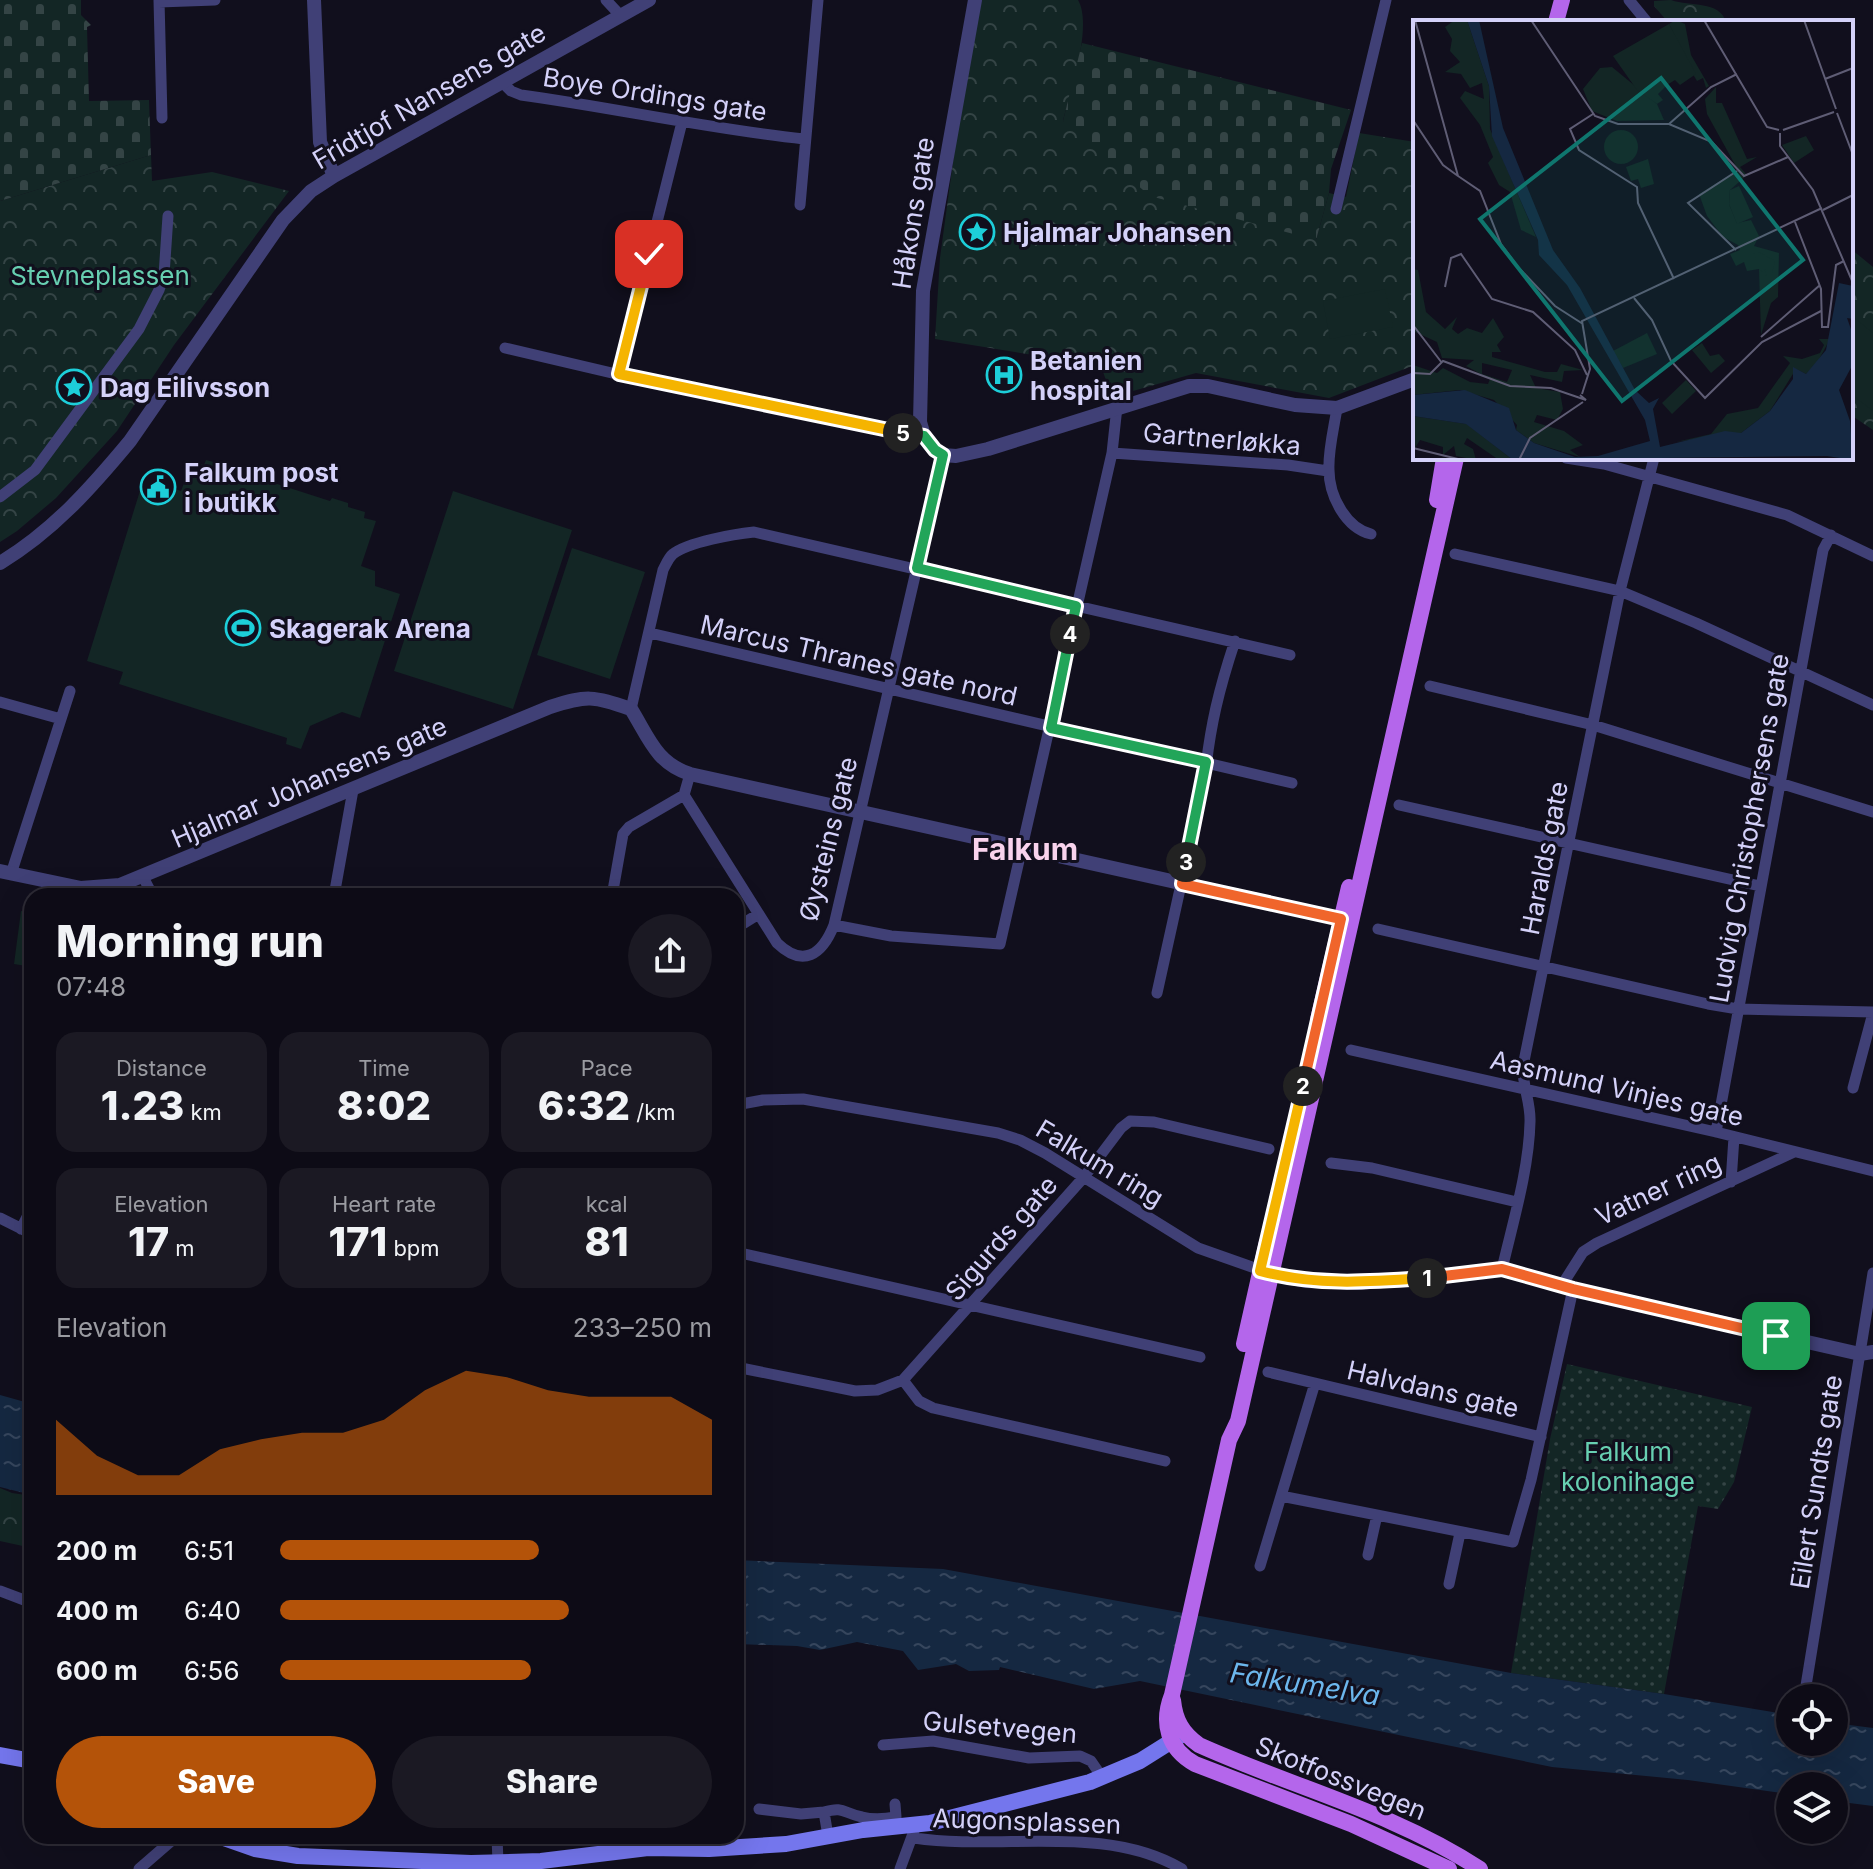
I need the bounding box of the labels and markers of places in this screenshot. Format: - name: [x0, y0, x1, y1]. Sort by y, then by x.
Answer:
- place icon: Hjalmar Johansen: [958, 213, 996, 251]
- place label: Hjalmar Johansen: [1003, 217, 1232, 248]
- pin: [615, 220, 683, 288]
- place label: Betanien hospital: [1030, 345, 1142, 406]
- hospital icon: Betanien hospital: [985, 356, 1023, 394]
- place icon: Dag Eilivsson: [55, 368, 93, 406]
- place label: Dag Eilivsson: [100, 372, 270, 403]
- pin: 5: [883, 413, 923, 453]
- place label: Falkum post i butikk: [184, 457, 339, 518]
- public building icon: Falkum post i butikk: [139, 468, 177, 506]
- sports icon: Skagerak Arena: [224, 609, 262, 647]
- place label: Skagerak Arena: [269, 613, 471, 644]
- pin: 4: [1050, 614, 1090, 654]
- pin: 3: [1166, 842, 1206, 882]
- pin: 2: [1283, 1066, 1323, 1106]
- pin: 1: [1407, 1258, 1447, 1298]
- pin: [1742, 1302, 1810, 1370]

